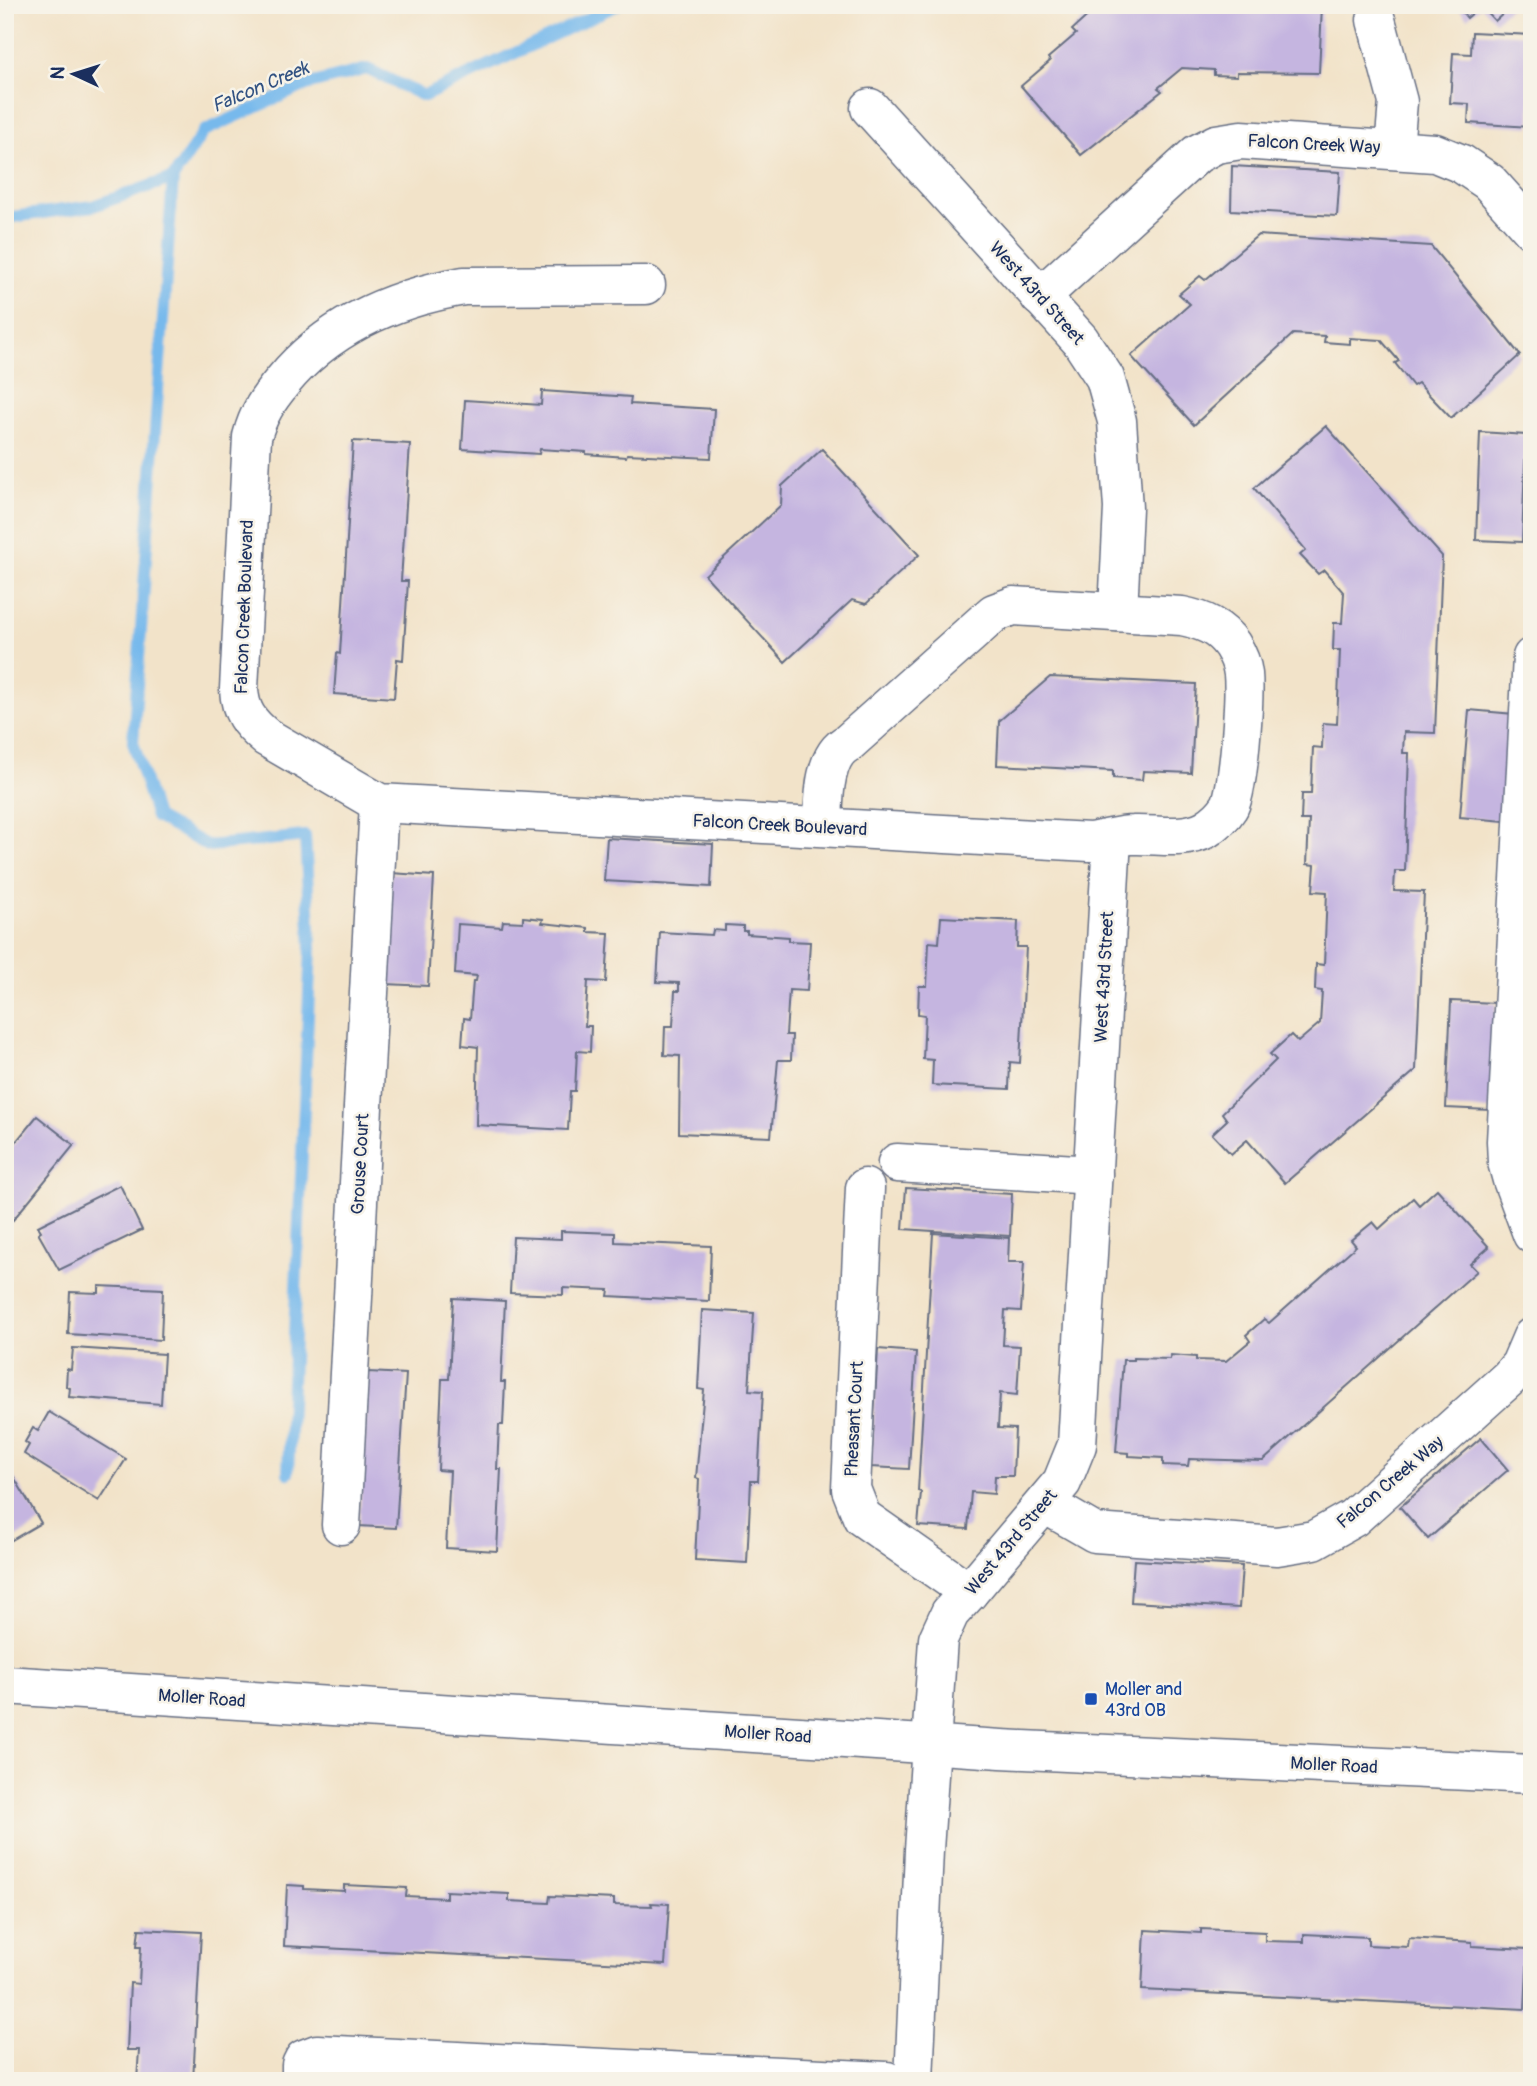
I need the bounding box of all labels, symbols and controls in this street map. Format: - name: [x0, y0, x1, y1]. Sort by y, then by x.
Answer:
- north arrow: [38, 38, 108, 108]
- water label: Falcon Creek: [208, 55, 314, 118]
- text: N: [46, 65, 70, 80]
- street label: Falcon Creek Way: [1247, 130, 1381, 159]
- street label: West 43rd Street: [984, 237, 1090, 350]
- street label: Falcon Creek Boulevard: [230, 519, 259, 695]
- street label: Falcon Creek Boulevard: [692, 809, 868, 842]
- street label: West 43rd Street: [1090, 910, 1119, 1043]
- street label: Grouse Court: [346, 1112, 375, 1215]
- street label: Pheasant Court: [840, 1360, 869, 1478]
- street label: Falcon Creek Way: [1332, 1431, 1449, 1534]
- street label: West 43rd Street: [960, 1484, 1063, 1600]
- place label: Moller and 43rd OB: [1105, 1678, 1182, 1722]
- street label: Moller Road: [157, 1684, 247, 1713]
- marker: Moller and 43rd OB: [1083, 1691, 1099, 1707]
- street label: Moller Road: [723, 1720, 813, 1749]
- street label: Moller Road: [1290, 1752, 1378, 1779]

